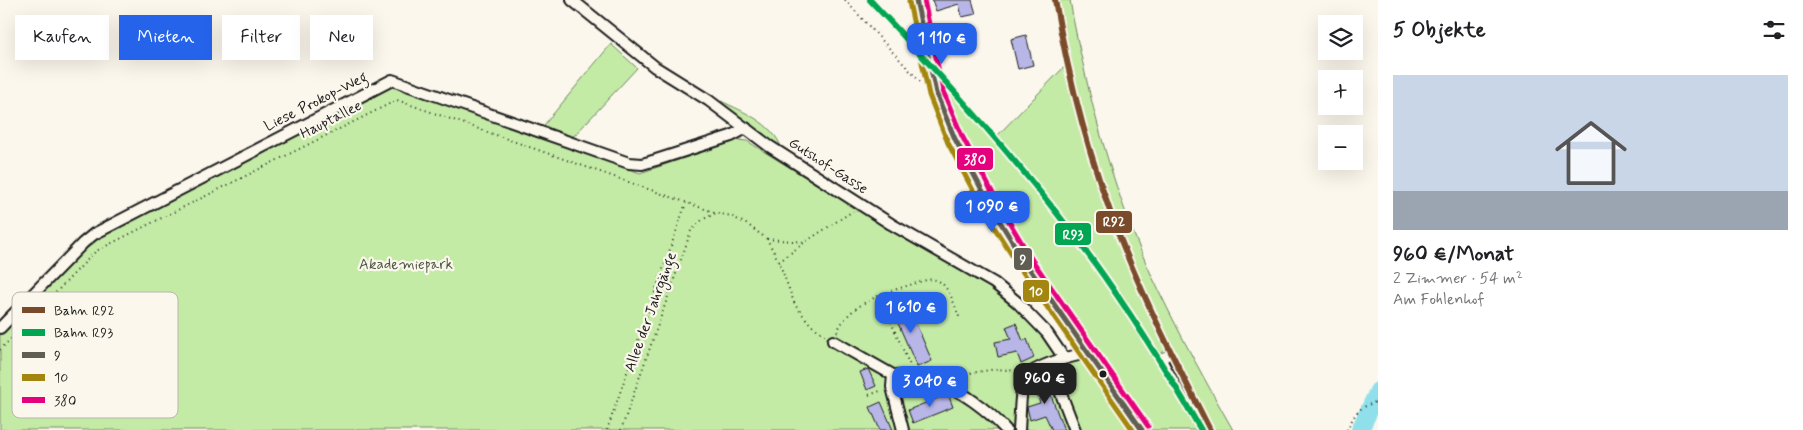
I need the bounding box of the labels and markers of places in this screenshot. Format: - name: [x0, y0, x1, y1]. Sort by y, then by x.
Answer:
- pin: 1 110 €: [896, 22, 988, 65]
- pin: 1 090 €: [946, 190, 1038, 233]
- pin: 1 610 €: [865, 292, 957, 334]
- pin: 960 €: [1010, 362, 1080, 405]
- pin: 3 040 €: [884, 366, 976, 408]
- unlabelled marker: [1098, 369, 1108, 379]

